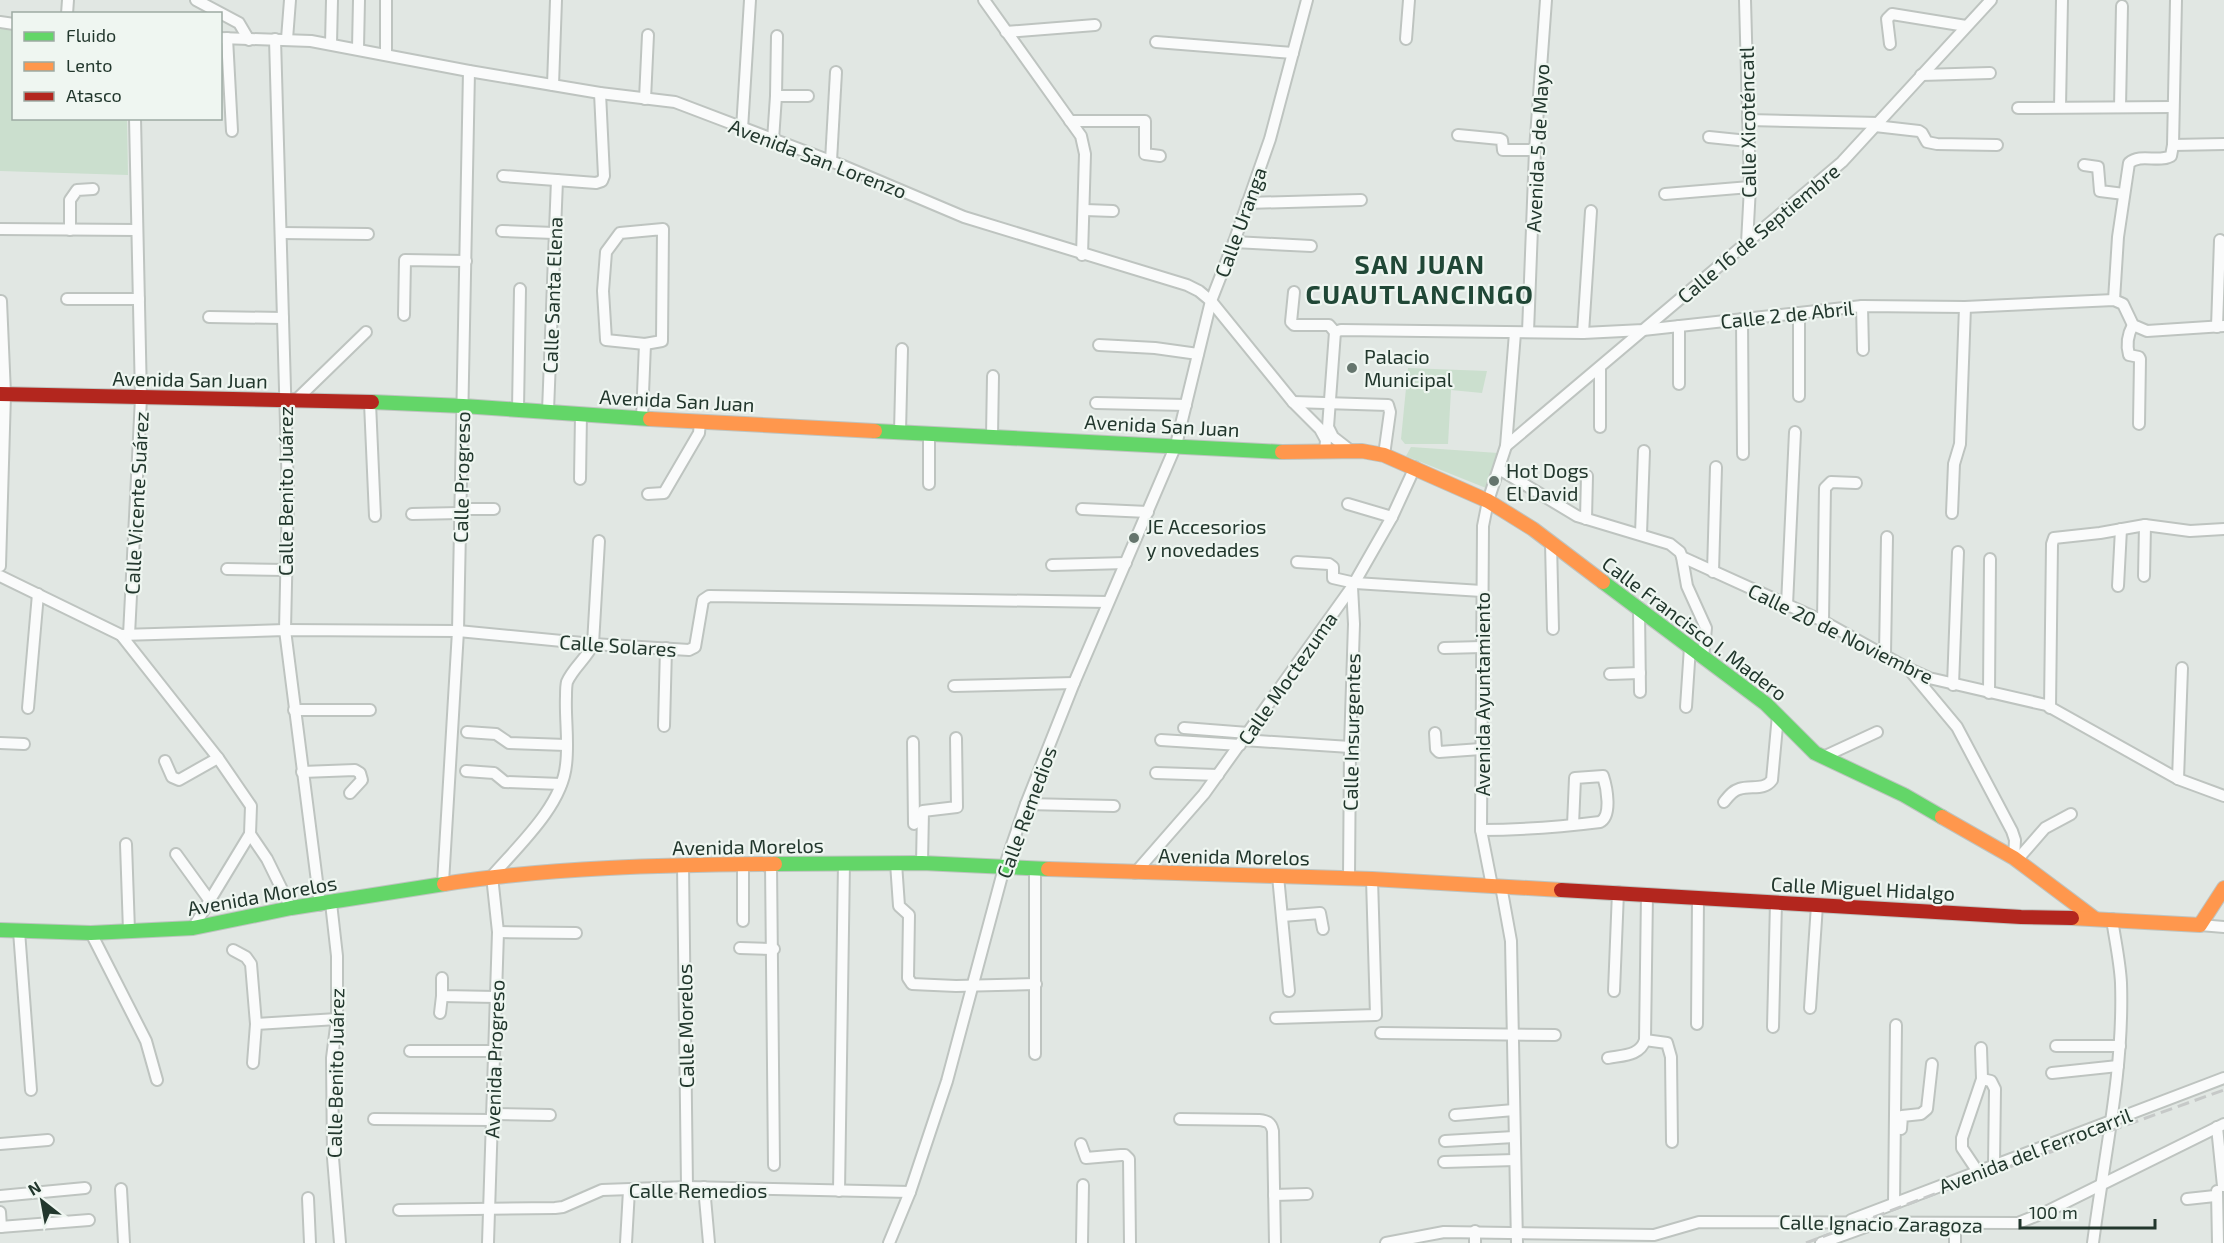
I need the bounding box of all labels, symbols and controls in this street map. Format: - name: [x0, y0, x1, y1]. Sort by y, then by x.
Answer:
- legend: [12, 12, 222, 120]
- text: Fluido: [66, 24, 116, 46]
- street label: Calle Xicoténcatl: [1734, 46, 1760, 198]
- text: Lento: [66, 54, 112, 76]
- street label: Avenida 5 de Mayo: [1521, 63, 1553, 233]
- text: Atasco: [66, 84, 122, 106]
- street label: Avenida San Lorenzo: [726, 113, 910, 203]
- street label: Calle 16 de Septiembre: [1672, 158, 1844, 308]
- street label: Calle Uranga: [1209, 164, 1271, 280]
- street label: Calle Santa Elena: [537, 216, 567, 374]
- district label: SAN JUAN CUAUTLANCINGO: [1306, 248, 1534, 309]
- street label: Calle 2 de Abril: [1719, 295, 1855, 333]
- place label: Palacio Municipal: [1364, 344, 1453, 391]
- marker: Palacio Municipal: [1345, 361, 1359, 375]
- street label: Avenida San Juan: [112, 366, 268, 392]
- street label: Avenida San Juan: [599, 384, 755, 416]
- street label: Calle Benito Juárez: [273, 406, 297, 576]
- street label: Avenida San Juan: [1084, 409, 1240, 441]
- street label: Calle Vicente Suárez: [119, 411, 153, 595]
- street label: Calle Progreso: [448, 411, 474, 543]
- place label: Hot Dogs El David: [1506, 458, 1589, 505]
- marker: Hot Dogs El David: [1487, 474, 1501, 488]
- place label: JE Accesorios y novedades: [1146, 514, 1266, 561]
- marker: JE Accesorios y novedades: [1127, 531, 1141, 545]
- street label: Calle Francisco I. Madero: [1598, 551, 1792, 705]
- street label: Calle 20 de Noviembre: [1745, 578, 1937, 688]
- street label: Avenida Ayuntamiento: [1470, 592, 1494, 796]
- street label: Calle Moctezuma: [1232, 607, 1342, 749]
- street label: Calle Solares: [558, 629, 678, 661]
- street label: Calle Insurgentes: [1338, 653, 1364, 811]
- street label: Calle Remedios: [991, 743, 1061, 881]
- street label: Avenida Morelos: [672, 833, 824, 859]
- street label: Avenida Morelos: [1158, 843, 1310, 869]
- street label: Avenida Morelos: [185, 870, 339, 920]
- street label: Calle Miguel Hidalgo: [1770, 871, 1956, 905]
- street label: Calle Morelos: [672, 964, 698, 1088]
- street label: Avenida Progreso: [479, 979, 509, 1139]
- street label: Calle Benito Juárez: [322, 988, 348, 1158]
- street label: Avenida del Ferrocarril: [1935, 1102, 2135, 1198]
- north arrow: [12, 1171, 72, 1231]
- text: N: [24, 1177, 44, 1199]
- street label: Calle Remedios: [629, 1178, 767, 1202]
- scale bar: [2020, 1192, 2155, 1230]
- text: 100 m: [2029, 1201, 2078, 1223]
- street label: Calle Ignacio Zaragoza: [1779, 1209, 1983, 1237]

